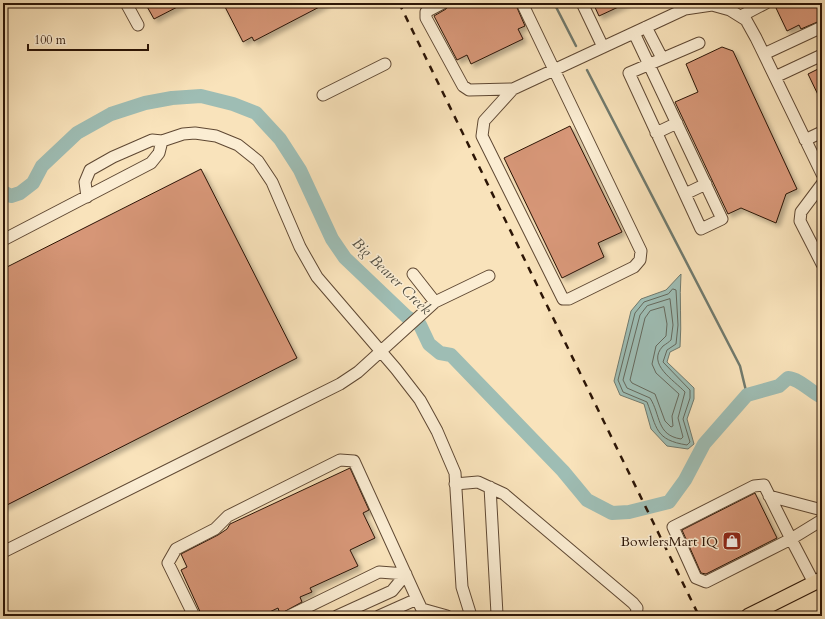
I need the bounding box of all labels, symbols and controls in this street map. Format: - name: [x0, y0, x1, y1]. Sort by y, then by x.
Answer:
- scale bar: [28, 26, 148, 52]
- text: 100 m: [34, 32, 67, 48]
- water label: Big Beaver Creek: [348, 233, 436, 319]
- shop icon: BowlersMart IQ: [721, 530, 743, 552]
- place label: BowlersMart IQ: [621, 532, 718, 551]

